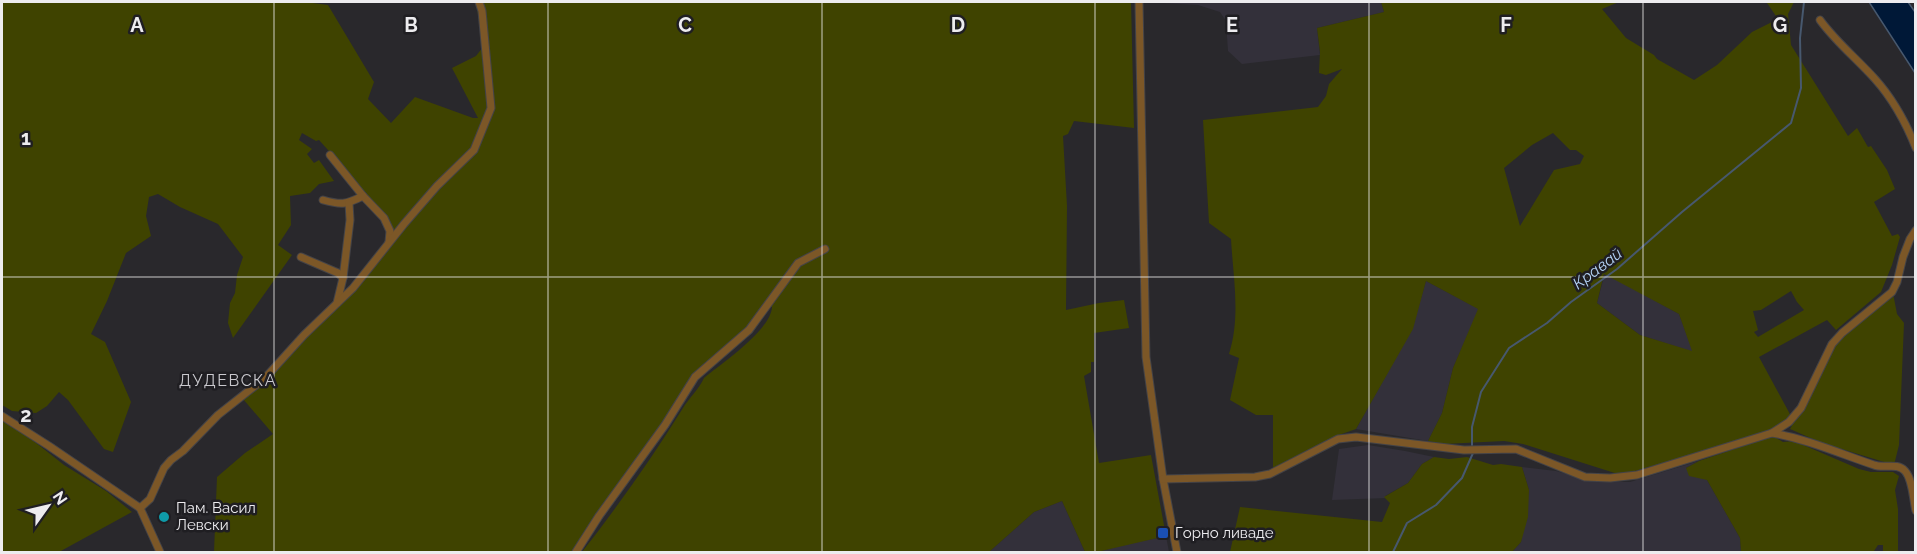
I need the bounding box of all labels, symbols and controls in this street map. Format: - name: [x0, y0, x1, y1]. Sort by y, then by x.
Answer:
- text: A: [130, 13, 144, 37]
- text: B: [404, 13, 418, 37]
- text: C: [678, 13, 692, 37]
- text: D: [951, 13, 965, 37]
- text: E: [1226, 13, 1238, 37]
- text: F: [1500, 13, 1512, 37]
- text: G: [1773, 13, 1787, 37]
- text: 1: [21, 126, 31, 150]
- water label: Кравай: [1569, 244, 1626, 293]
- district label: ДУДЕВСКА: [179, 371, 277, 390]
- text: 2: [20, 403, 32, 427]
- north arrow: [18, 476, 78, 536]
- text: N: [49, 488, 71, 508]
- place label: Пам. Васил Левски: [176, 499, 256, 534]
- marker: Пам. Васил Левски: [157, 510, 171, 524]
- place label: Горно ливаде: [1175, 524, 1274, 542]
- marker: Горно ливаде: [1156, 526, 1170, 540]

